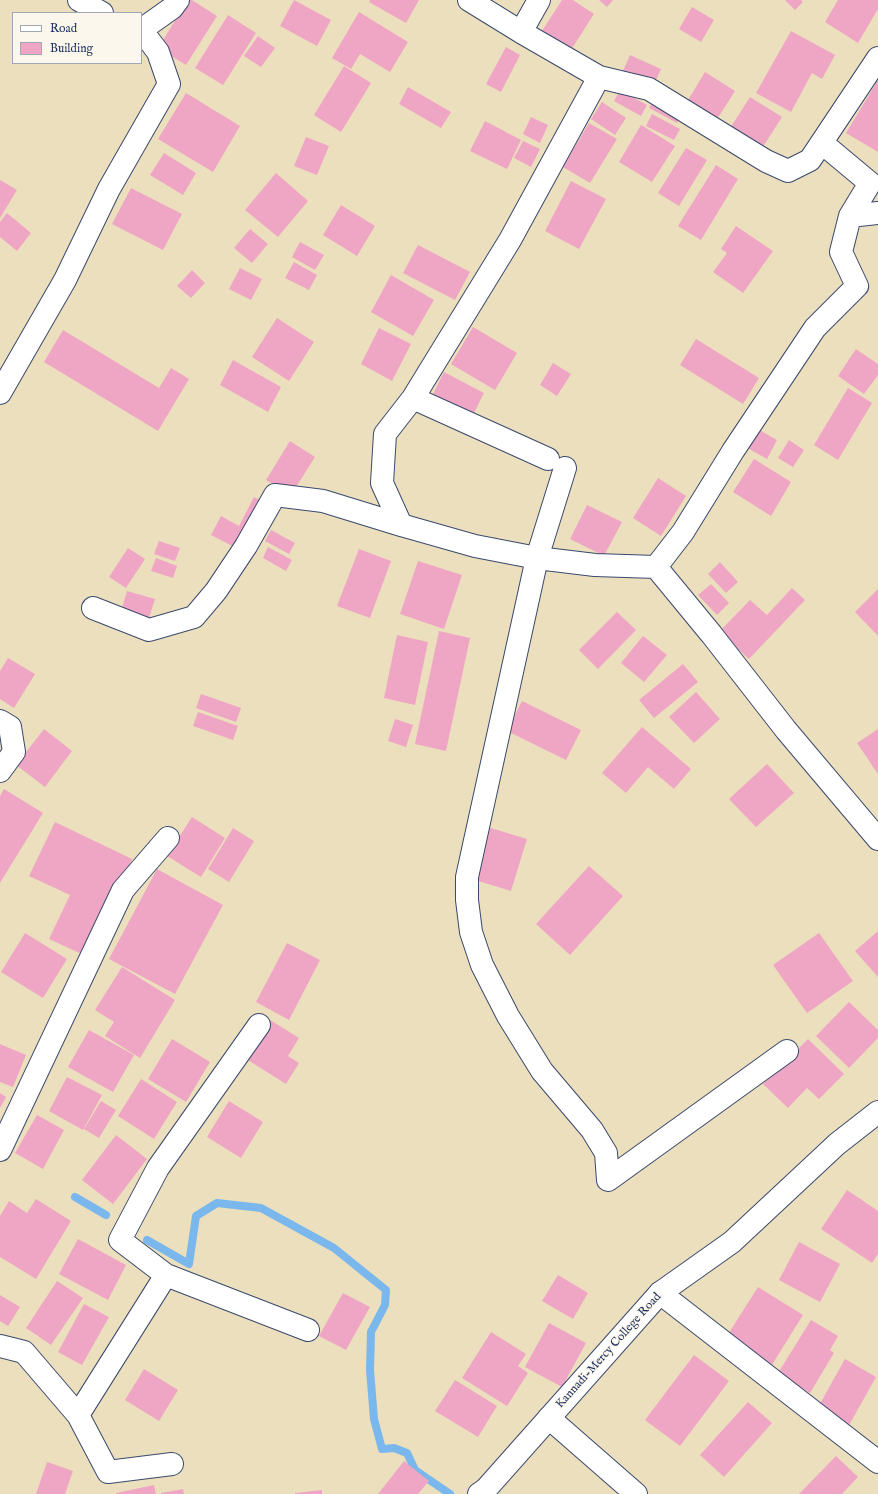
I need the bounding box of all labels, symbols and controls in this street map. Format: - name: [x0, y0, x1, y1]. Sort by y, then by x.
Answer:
- legend: [12, 12, 142, 64]
- text: Road: [50, 21, 77, 36]
- text: Building: [50, 41, 93, 56]
- street label: Kannadi-Mercy College Road: [553, 1290, 665, 1412]

